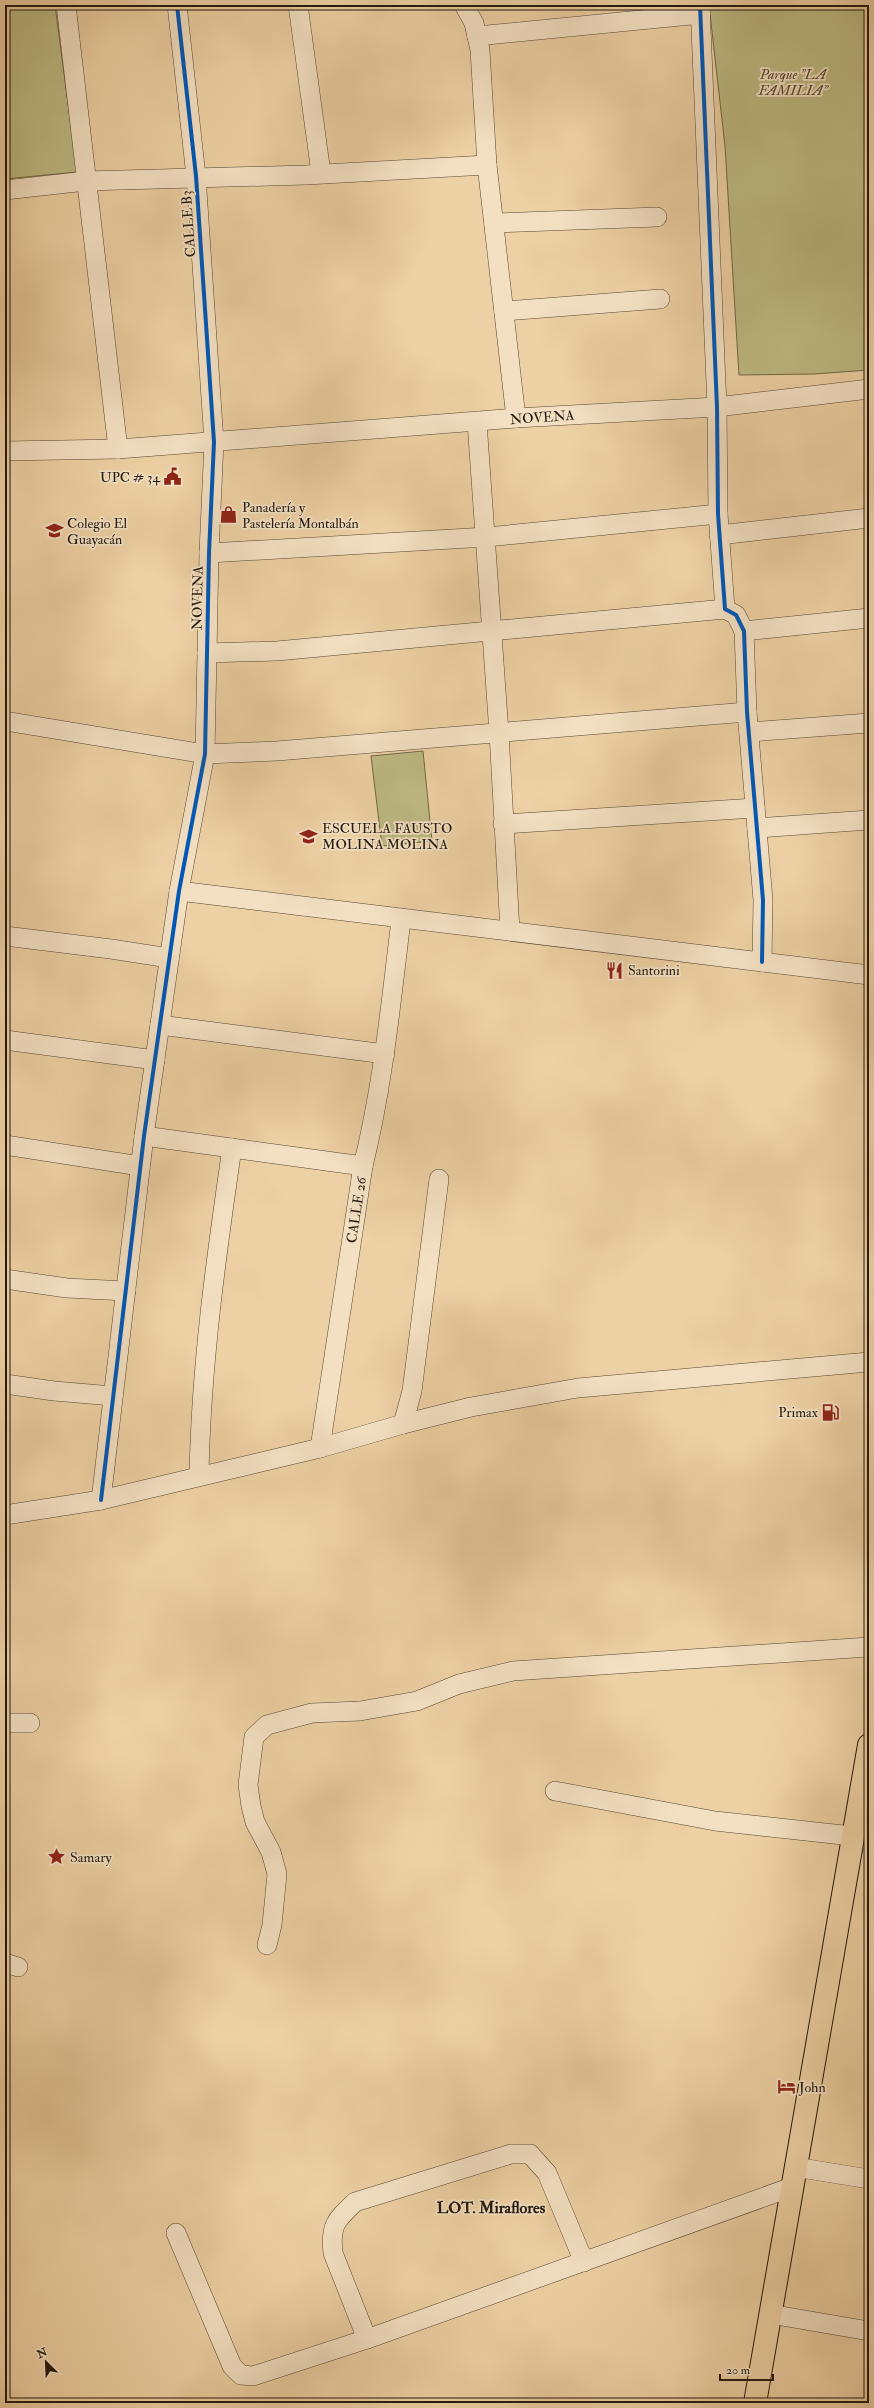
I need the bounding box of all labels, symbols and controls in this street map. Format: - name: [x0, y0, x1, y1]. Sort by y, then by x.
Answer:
- park label: Parque "LA FAMILIA": [757, 66, 830, 99]
- street label: CALLE B3: [178, 190, 199, 258]
- street label: NOVENA: [509, 407, 575, 428]
- public building icon: UPC # 34: [163, 467, 183, 487]
- place label: UPC # 34: [100, 469, 161, 486]
- place label: Panadería y Pastelería Montalbán: [242, 499, 359, 532]
- shop icon: Panadería y Pastelería Montalbán: [219, 505, 239, 525]
- place label: Colegio El Guayacán: [67, 515, 128, 549]
- school or university icon: Colegio El Guayacán: [44, 521, 64, 541]
- street label: NOVENA: [188, 566, 207, 630]
- place label: ESCUELA FAUSTO MOLINA MOLINA: [322, 820, 452, 853]
- school or university icon: ESCUELA FAUSTO MOLINA MOLINA: [299, 826, 319, 846]
- restaurant icon: Santorini: [605, 960, 625, 980]
- place label: Santorini: [628, 962, 680, 979]
- street label: CALLE 26: [343, 1175, 370, 1244]
- fuel station icon: Primax: [821, 1402, 841, 1422]
- place label: Primax: [778, 1404, 819, 1421]
- place icon: Samary: [47, 1847, 67, 1867]
- place label: Samary: [70, 1849, 112, 1867]
- hotel icon: John: [776, 2077, 796, 2097]
- place label: John: [798, 2079, 826, 2096]
- district label: LOT. Miraflores: [437, 2198, 546, 2218]
- north arrow: [26, 2342, 66, 2382]
- text: N: [34, 2345, 50, 2362]
- scale bar: [720, 2356, 773, 2382]
- text: 20 m: [726, 2363, 751, 2378]

